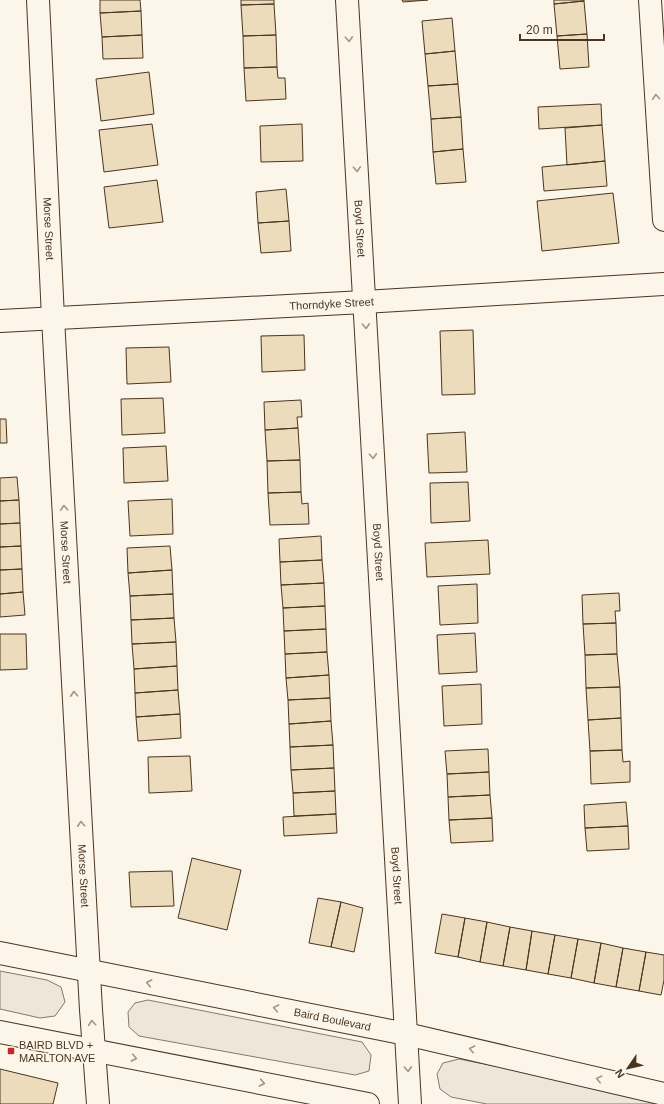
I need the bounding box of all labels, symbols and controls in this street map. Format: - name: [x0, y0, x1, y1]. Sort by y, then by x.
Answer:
- scale bar: [520, 16, 604, 42]
- text: 20 m: [526, 23, 553, 37]
- one-way arrow: [345, 36, 354, 42]
- one-way arrow: [652, 94, 661, 100]
- one-way arrow: [352, 166, 361, 172]
- street label: Morse Street: [41, 197, 56, 261]
- street label: Boyd Street: [352, 200, 368, 258]
- street label: Thorndyke Street: [289, 295, 374, 312]
- one-way arrow: [361, 323, 370, 329]
- one-way arrow: [369, 453, 377, 459]
- one-way arrow: [59, 505, 68, 511]
- street label: Morse Street: [58, 520, 74, 584]
- street label: Boyd Street: [371, 523, 386, 581]
- one-way arrow: [69, 691, 78, 697]
- one-way arrow: [77, 820, 85, 826]
- street label: Morse Street: [76, 844, 91, 908]
- street label: Boyd Street: [389, 847, 405, 905]
- one-way arrow: [146, 979, 152, 987]
- one-way arrow: [273, 1004, 280, 1013]
- street label: Baird Boulevard: [293, 1006, 372, 1033]
- one-way arrow: [88, 1020, 97, 1026]
- place label: BAIRD BLVD + MARLTON AVE: [19, 1039, 95, 1064]
- marker: BAIRD BLVD + MARLTON AVE: [6, 1046, 16, 1056]
- one-way arrow: [469, 1046, 475, 1054]
- north arrow: [608, 1048, 648, 1088]
- one-way arrow: [131, 1054, 138, 1062]
- one-way arrow: [403, 1066, 412, 1072]
- text: N: [612, 1067, 627, 1080]
- one-way arrow: [596, 1075, 602, 1083]
- one-way arrow: [259, 1079, 265, 1087]

